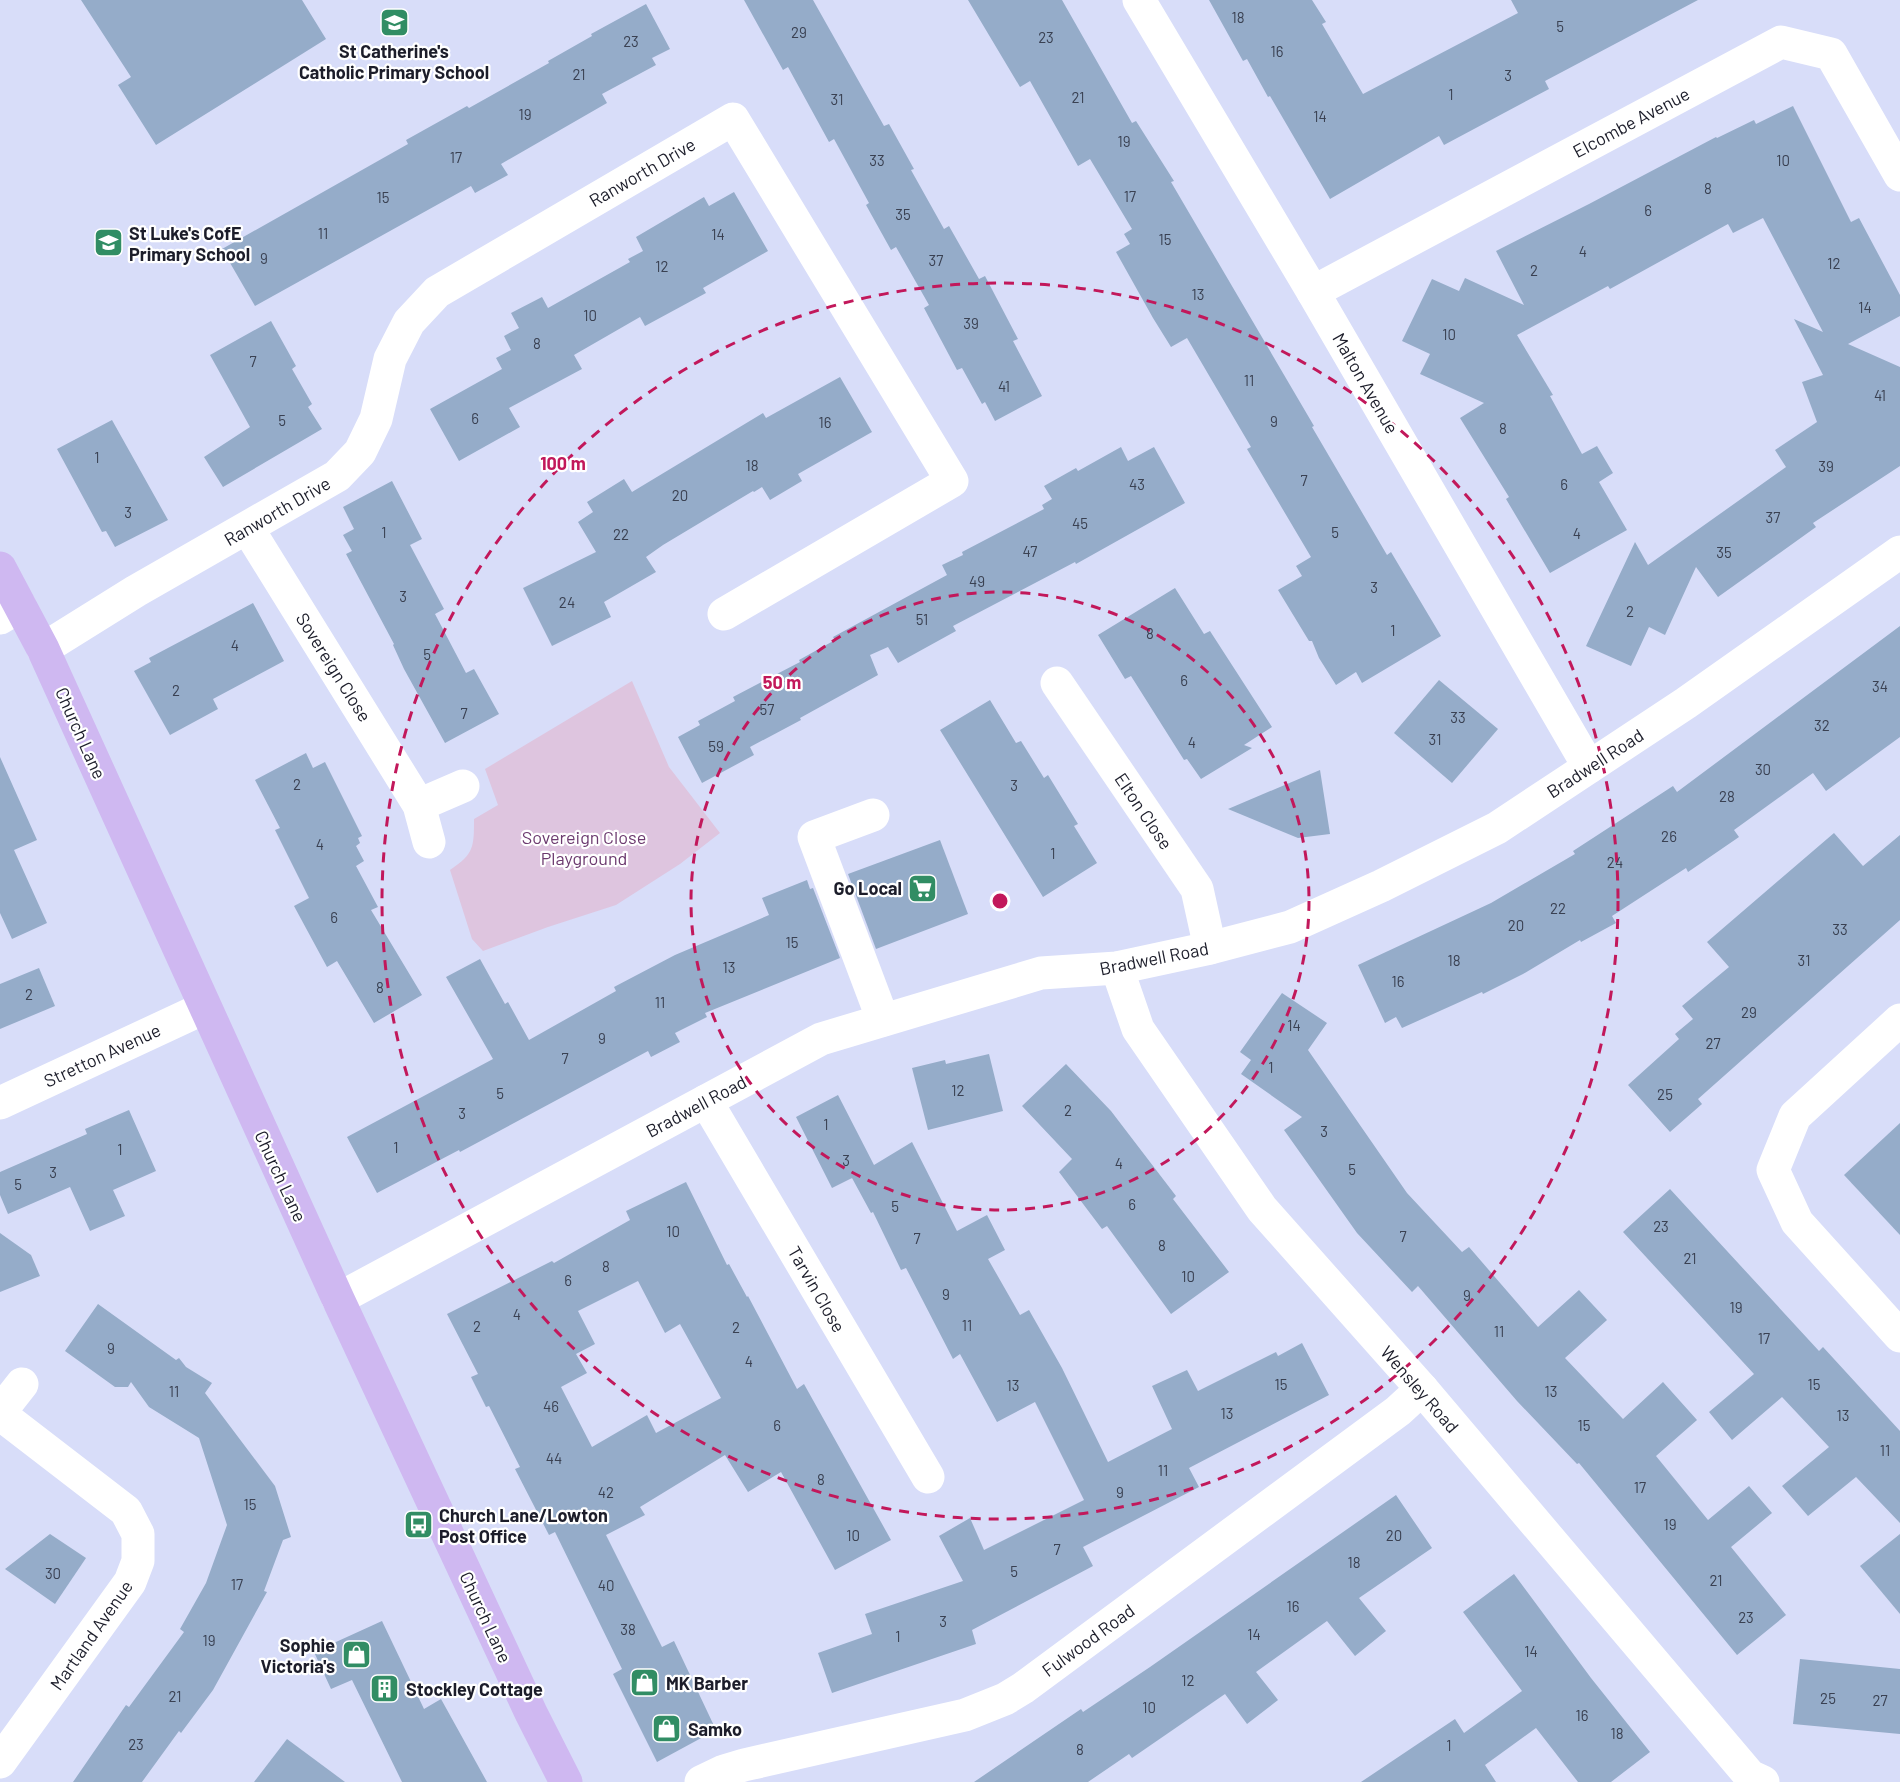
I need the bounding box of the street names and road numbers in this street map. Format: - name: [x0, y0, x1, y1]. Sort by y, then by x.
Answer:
- street label: Elcombe Avenue: [1569, 82, 1693, 162]
- street label: Ranworth Drive: [585, 133, 699, 211]
- street label: Malton Avenue: [1328, 329, 1404, 437]
- street label: Ranworth Drive: [220, 472, 334, 550]
- street label: Sovereign Close: [292, 608, 376, 726]
- street label: Church Lane: [51, 684, 111, 782]
- street label: Bradwell Road: [1543, 724, 1647, 802]
- street label: Elton Close: [1110, 769, 1178, 853]
- street label: Bradwell Road: [1098, 937, 1210, 979]
- street label: Stretton Avenue: [40, 1018, 164, 1092]
- street label: Bradwell Road: [642, 1070, 750, 1142]
- street label: Church Lane: [250, 1127, 312, 1225]
- street label: Tarvin Close: [784, 1242, 850, 1336]
- street label: Wensley Road: [1376, 1341, 1464, 1437]
- street label: Church Lane: [455, 1568, 517, 1666]
- street label: Martland Avenue: [45, 1576, 137, 1694]
- street label: Fulwood Road: [1037, 1599, 1139, 1681]

